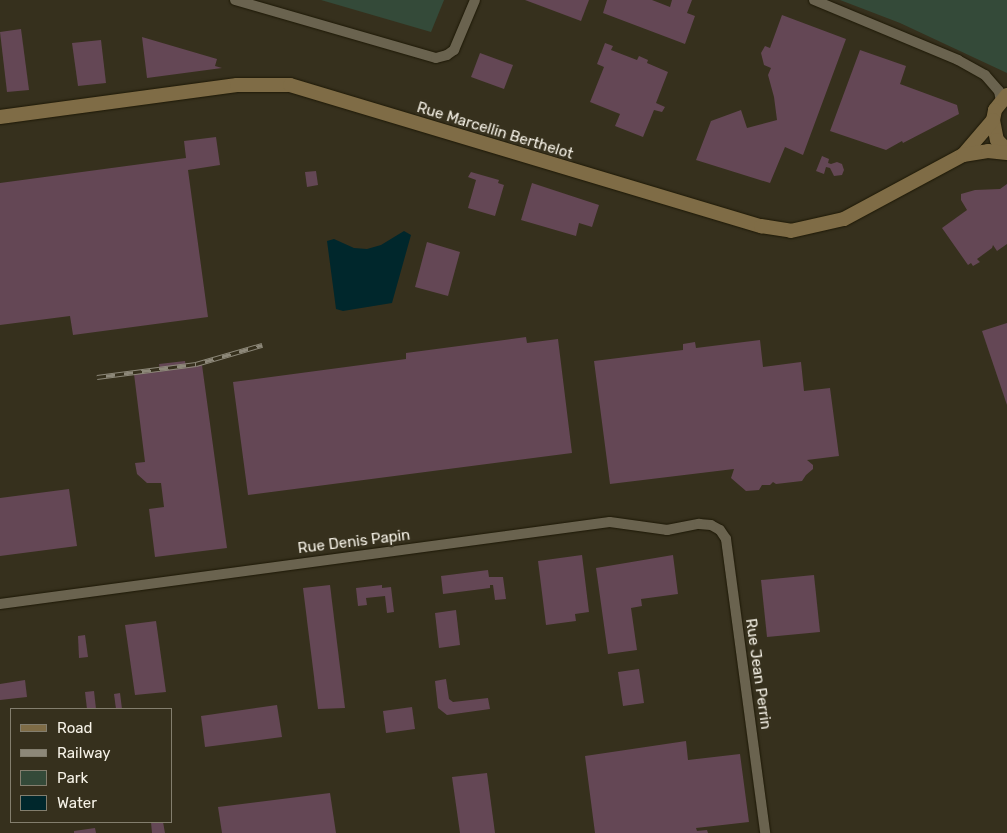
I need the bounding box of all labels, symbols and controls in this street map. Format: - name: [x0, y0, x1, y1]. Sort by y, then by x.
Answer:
- street label: Rue Marcellin Berthelot: [415, 99, 575, 163]
- street label: Rue Denis Papin: [297, 526, 411, 558]
- street label: Rue Jean Perrin: [741, 617, 775, 731]
- legend: [10, 708, 172, 823]
- text: Road: [57, 719, 93, 737]
- text: Railway: [57, 744, 111, 762]
- text: Park: [57, 769, 88, 787]
- text: Water: [57, 794, 97, 812]

